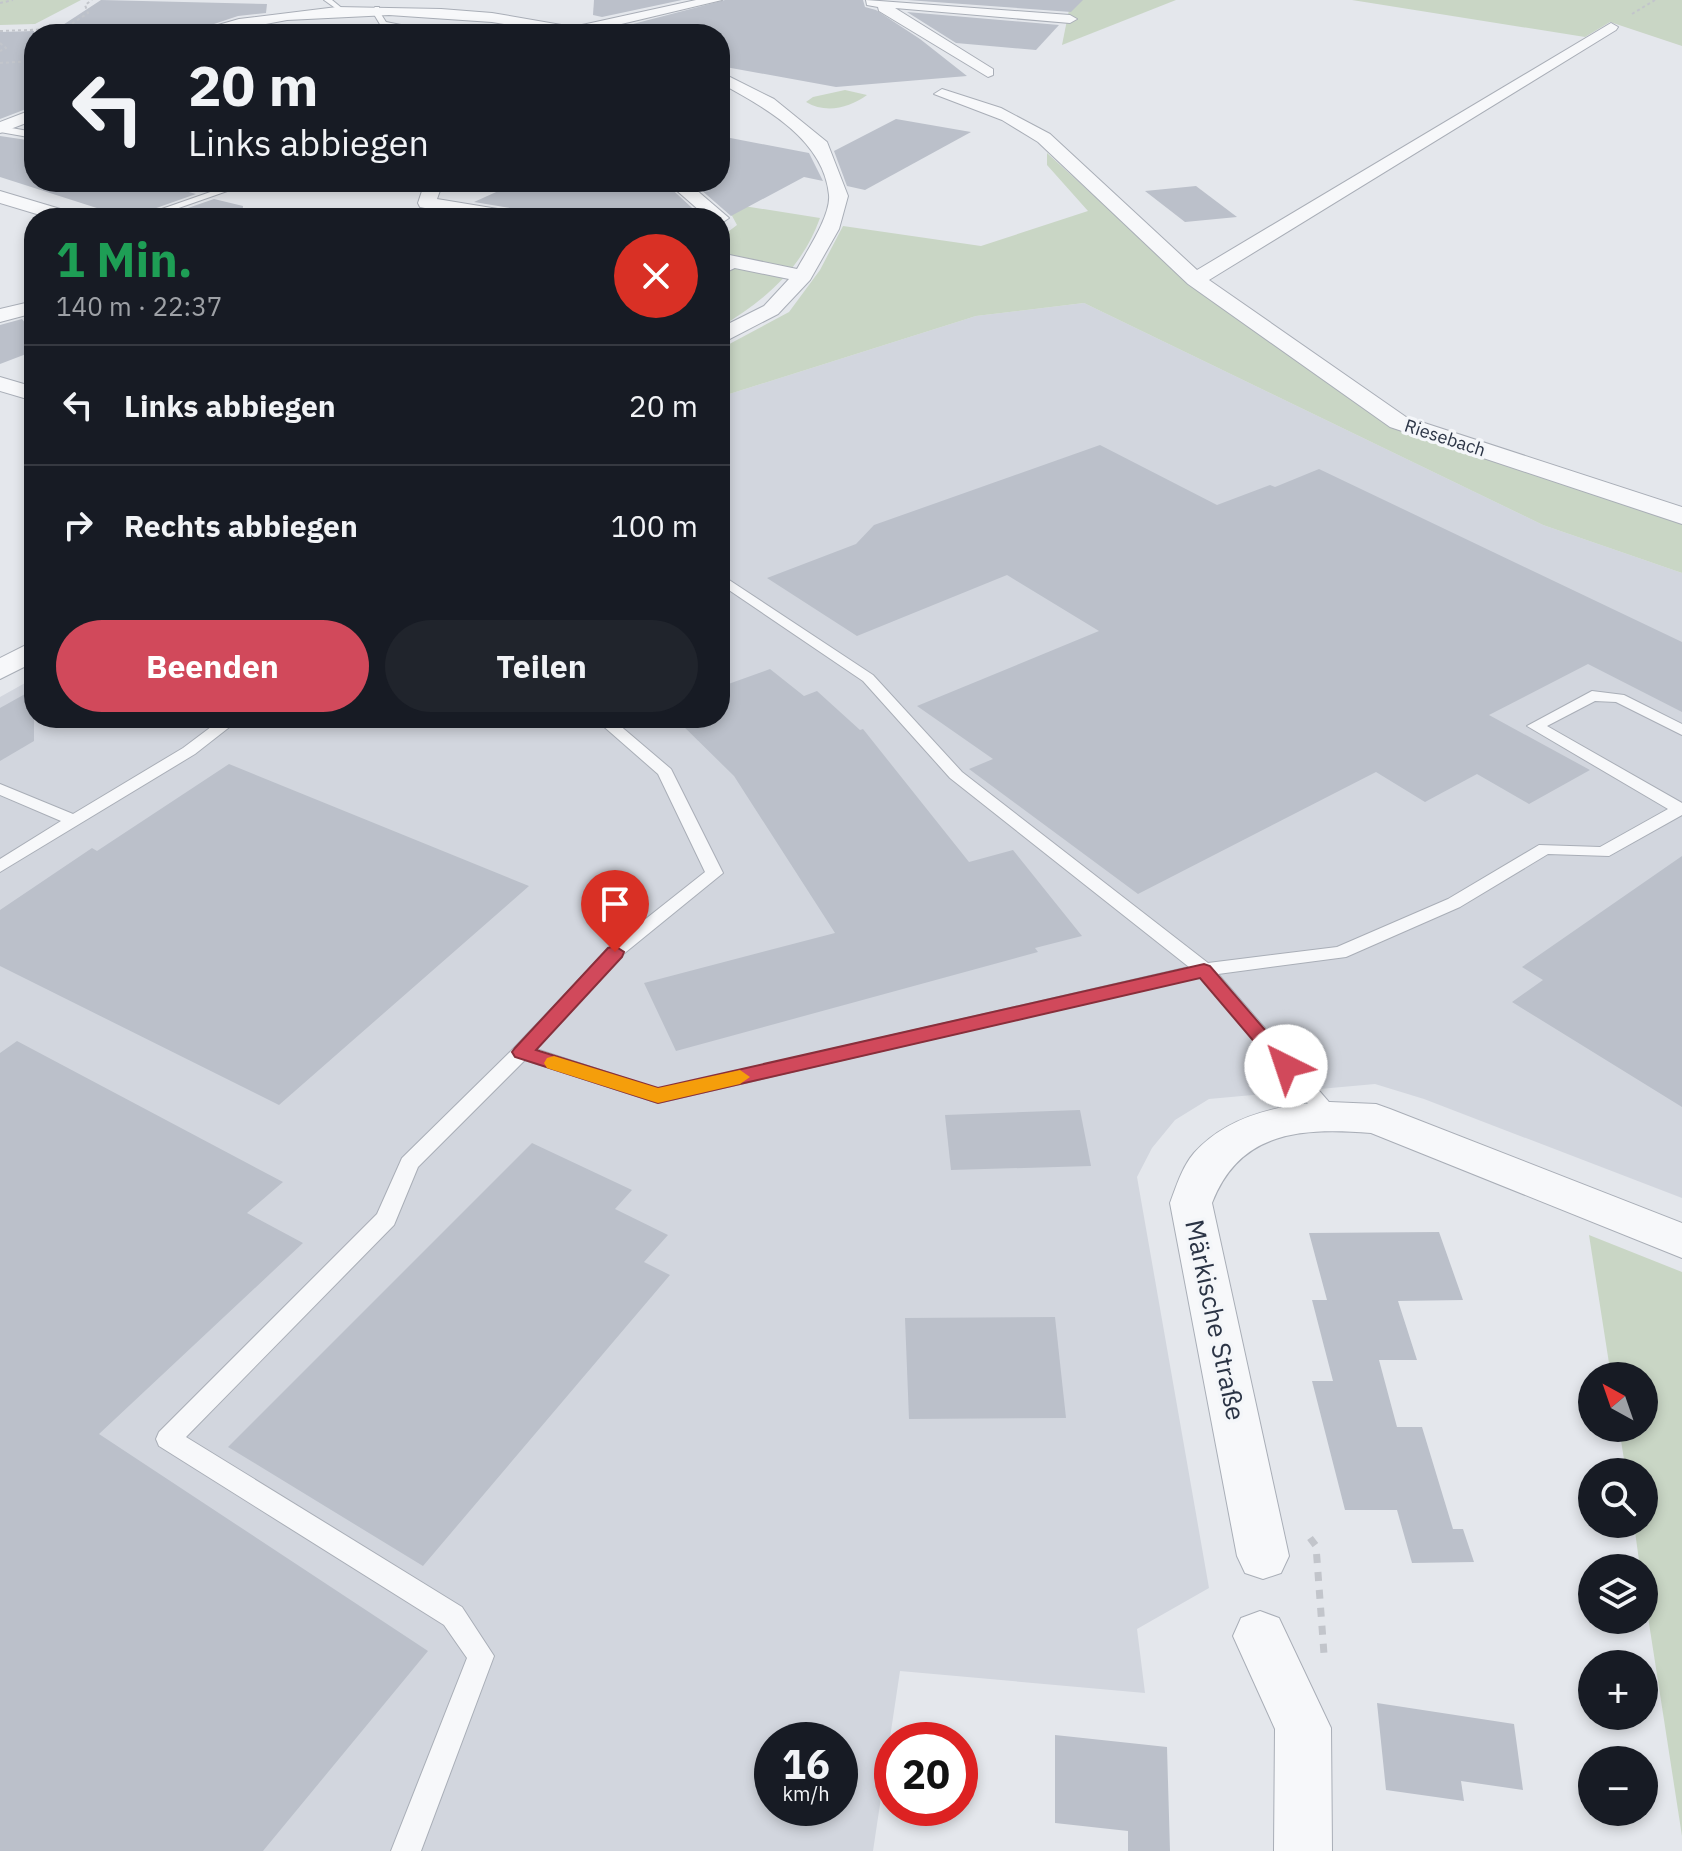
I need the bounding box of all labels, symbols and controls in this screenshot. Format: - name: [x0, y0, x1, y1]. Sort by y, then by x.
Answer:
- text: 20 m: [188, 49, 318, 121]
- icon: left: [56, 56, 160, 160]
- text: Links abbiegen: [188, 119, 429, 166]
- text: 1 Min.: [56, 228, 193, 290]
- button: close: [614, 234, 698, 318]
- text: 140 m · 22:37: [56, 289, 222, 323]
- icon: left: [56, 383, 100, 427]
- text: Links abbiegen: [124, 386, 336, 425]
- text: 20 m: [629, 386, 698, 425]
- street label: Riesebach: [1402, 414, 1489, 461]
- icon: right: [56, 503, 100, 547]
- text: Rechts abbiegen: [124, 506, 358, 545]
- text: 100 m: [611, 506, 698, 545]
- button: Beenden: [56, 620, 369, 712]
- button: Teilen: [385, 620, 698, 712]
- pin: [581, 870, 649, 952]
- icon: arrive: [593, 882, 637, 926]
- position arrow: [1244, 1024, 1328, 1108]
- street label: Märkische Straße: [1178, 1216, 1254, 1423]
- north arrow: [1578, 1362, 1658, 1442]
- map controls: [1578, 1362, 1658, 1826]
- button: search: [1578, 1458, 1658, 1538]
- button: layers: [1578, 1554, 1658, 1634]
- button: +: [1578, 1650, 1658, 1730]
- speed limit sign: 20: [874, 1722, 978, 1826]
- text: 16: [782, 1738, 830, 1790]
- button: −: [1578, 1746, 1658, 1826]
- text: km/h: [782, 1780, 830, 1807]

